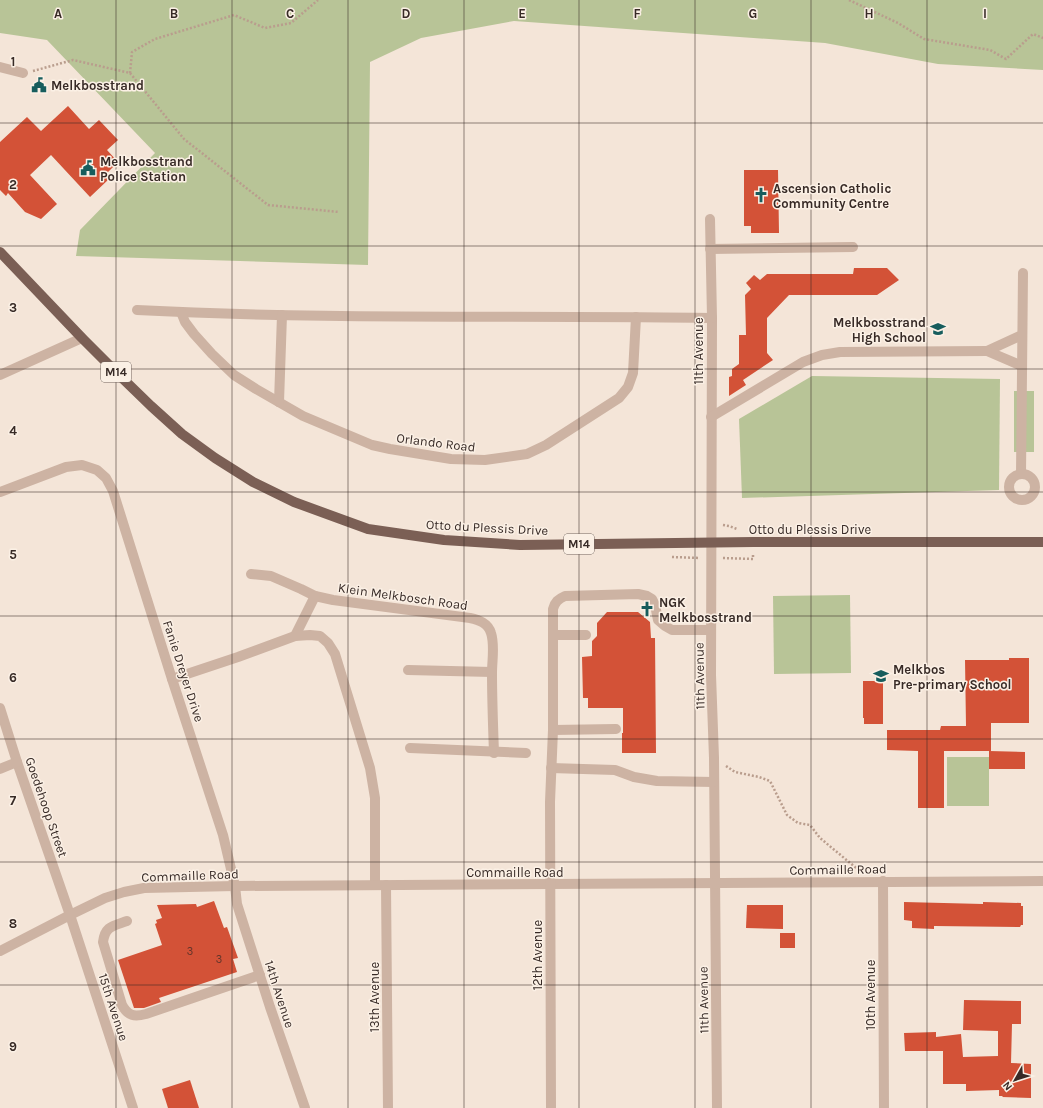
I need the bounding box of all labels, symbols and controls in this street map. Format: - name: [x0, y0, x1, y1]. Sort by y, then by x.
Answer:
- text: A: [54, 6, 62, 21]
- text: B: [170, 6, 178, 21]
- text: C: [286, 6, 294, 21]
- text: D: [402, 6, 411, 21]
- text: E: [518, 6, 526, 21]
- text: F: [633, 6, 641, 21]
- text: G: [749, 6, 757, 21]
- text: H: [864, 6, 874, 21]
- text: I: [983, 6, 987, 21]
- text: 1: [11, 54, 15, 69]
- public building icon: Melkbosstrand: [30, 76, 48, 94]
- place label: Melkbosstrand: [51, 78, 144, 93]
- place label: Melkbosstrand Police Station: [100, 154, 193, 184]
- public building icon: Melkbosstrand Police Station: [79, 159, 97, 177]
- text: 2: [9, 177, 17, 192]
- place label: Ascension Catholic Community Centre: [773, 181, 891, 211]
- church icon: Ascension Catholic Community Centre: [752, 186, 770, 204]
- text: 3: [9, 300, 17, 315]
- place label: Melkbosstrand High School: [833, 315, 926, 345]
- street label: 11th Avenue: [691, 317, 706, 385]
- school or university icon: Melkbosstrand High School: [929, 320, 947, 338]
- road number: M14: [101, 362, 131, 382]
- text: 4: [9, 423, 17, 438]
- street label: Orlando Road: [396, 430, 476, 455]
- street label: Otto du Plessis Drive: [425, 517, 549, 538]
- street label: Otto du Plessis Drive: [749, 522, 871, 537]
- road number: M14: [564, 534, 594, 554]
- text: 5: [9, 547, 17, 562]
- street label: Klein Melkbosch Road: [337, 580, 469, 613]
- place label: NGK Melkbosstrand: [659, 595, 752, 625]
- church icon: NGK Melkbosstrand: [638, 600, 656, 618]
- street label: Fanie Dreyer Drive: [160, 618, 207, 724]
- street label: 11th Avenue: [691, 642, 708, 710]
- place label: Melkbos Pre-primary School: [893, 662, 1012, 692]
- school or university icon: Melkbos Pre-primary School: [872, 667, 890, 685]
- text: 6: [9, 670, 17, 685]
- street label: Goedehoop Street: [22, 755, 71, 859]
- text: 7: [10, 793, 17, 808]
- street label: Commaille Road: [789, 861, 887, 878]
- street label: Commaille Road: [466, 865, 564, 880]
- street label: Commaille Road: [141, 866, 239, 885]
- text: 8: [9, 916, 17, 931]
- street label: 12th Avenue: [530, 919, 545, 990]
- house number: 3: [187, 945, 193, 958]
- house number: 3: [216, 953, 222, 966]
- street label: 14th Avenue: [262, 958, 298, 1030]
- street label: 10th Avenue: [863, 959, 878, 1030]
- street label: 13th Avenue: [367, 961, 382, 1032]
- street label: 11th Avenue: [695, 966, 712, 1034]
- street label: 15th Avenue: [96, 971, 132, 1043]
- text: 9: [9, 1039, 17, 1054]
- north arrow: [995, 1060, 1035, 1100]
- text: N: [1000, 1079, 1015, 1093]

